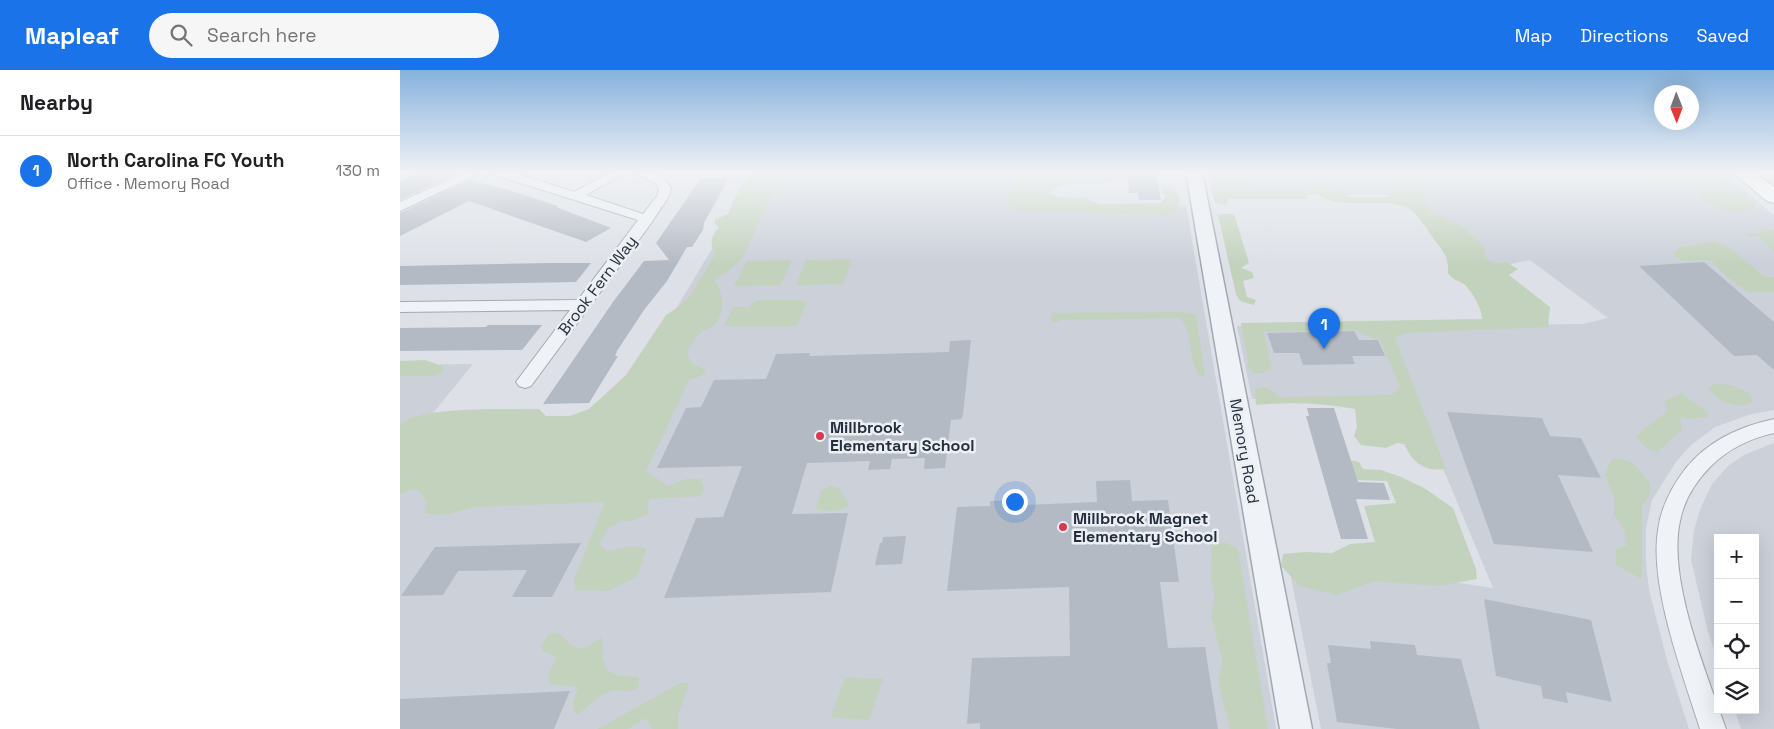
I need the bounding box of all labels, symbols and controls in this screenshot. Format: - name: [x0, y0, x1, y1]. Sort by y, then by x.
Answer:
- search box: [149, 13, 499, 58]
- text: Mapleaf: [25, 20, 119, 51]
- icon: search: [167, 21, 195, 49]
- text: Search here: [207, 23, 317, 48]
- text: Map: [1515, 24, 1552, 47]
- text: Directions: [1580, 24, 1669, 47]
- text: Saved: [1697, 24, 1749, 47]
- north arrow: [1654, 85, 1699, 130]
- text: Nearby: [20, 89, 93, 116]
- text: North Carolina FC Youth: [67, 148, 285, 173]
- text: 1: [32, 160, 40, 181]
- text: 130 m: [336, 160, 380, 181]
- text: Office · Memory Road: [67, 173, 230, 194]
- street label: Brook Fern Way: [553, 231, 642, 339]
- pin: 1: [1308, 308, 1340, 349]
- street label: Memory Road: [1225, 397, 1264, 505]
- place label: Millbrook Elementary School: [830, 417, 974, 456]
- marker: Millbrook Elementary School: [814, 430, 826, 442]
- your location: [1002, 489, 1028, 515]
- place label: Millbrook Magnet Elementary School: [1073, 508, 1217, 547]
- marker: Millbrook Magnet Elementary School: [1057, 521, 1069, 533]
- map controls: [1714, 534, 1759, 714]
- button: +: [1714, 534, 1759, 579]
- button: −: [1714, 579, 1759, 624]
- button: locate: [1714, 624, 1759, 669]
- button: layers: [1714, 669, 1759, 714]

